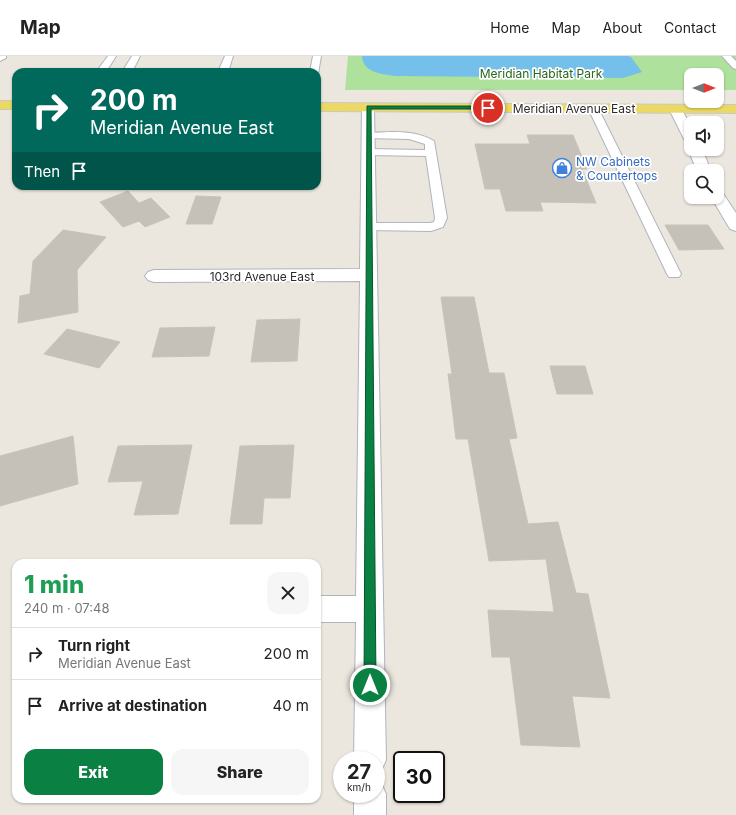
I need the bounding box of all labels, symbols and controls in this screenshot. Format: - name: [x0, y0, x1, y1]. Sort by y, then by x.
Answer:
- text: Map: [20, 16, 61, 39]
- text: Home: [490, 19, 529, 36]
- text: Map: [551, 19, 581, 36]
- text: About: [603, 19, 642, 36]
- text: Contact: [664, 19, 716, 36]
- park label: Meridian Habitat Park: [480, 66, 603, 81]
- north arrow: [684, 68, 724, 108]
- map controls: [684, 68, 724, 204]
- text: 200 m: [90, 83, 178, 117]
- icon: right: [24, 84, 76, 136]
- pin: [471, 91, 505, 125]
- icon: arrive: [477, 97, 499, 119]
- street label: Meridian Avenue East: [513, 101, 635, 116]
- button: sound: [684, 116, 724, 156]
- text: Meridian Avenue East: [90, 117, 274, 138]
- place label: NW Cabinets & Countertops: [576, 154, 657, 183]
- shop icon: NW Cabinets & Countertops: [551, 157, 573, 179]
- icon: arrive: [68, 160, 90, 182]
- text: Then: [24, 162, 60, 181]
- button: search: [684, 164, 724, 204]
- street label: 103rd Avenue East: [210, 269, 314, 284]
- text: 1 min: [24, 570, 84, 599]
- button: close: [267, 572, 309, 614]
- text: 240 m · 07:48: [24, 600, 109, 616]
- text: Turn right: [58, 636, 130, 655]
- icon: right: [24, 643, 46, 665]
- text: 200 m: [264, 644, 309, 663]
- text: Meridian Avenue East: [58, 655, 191, 671]
- position arrow: [349, 664, 391, 706]
- icon: arrive: [24, 695, 46, 717]
- text: Arrive at destination: [58, 696, 207, 715]
- text: 40 m: [272, 696, 309, 715]
- button: Exit: [24, 749, 163, 795]
- button: Share: [171, 749, 309, 795]
- speed limit sign: 30: [393, 751, 445, 803]
- text: 27: [347, 760, 371, 784]
- text: km/h: [347, 781, 371, 793]

